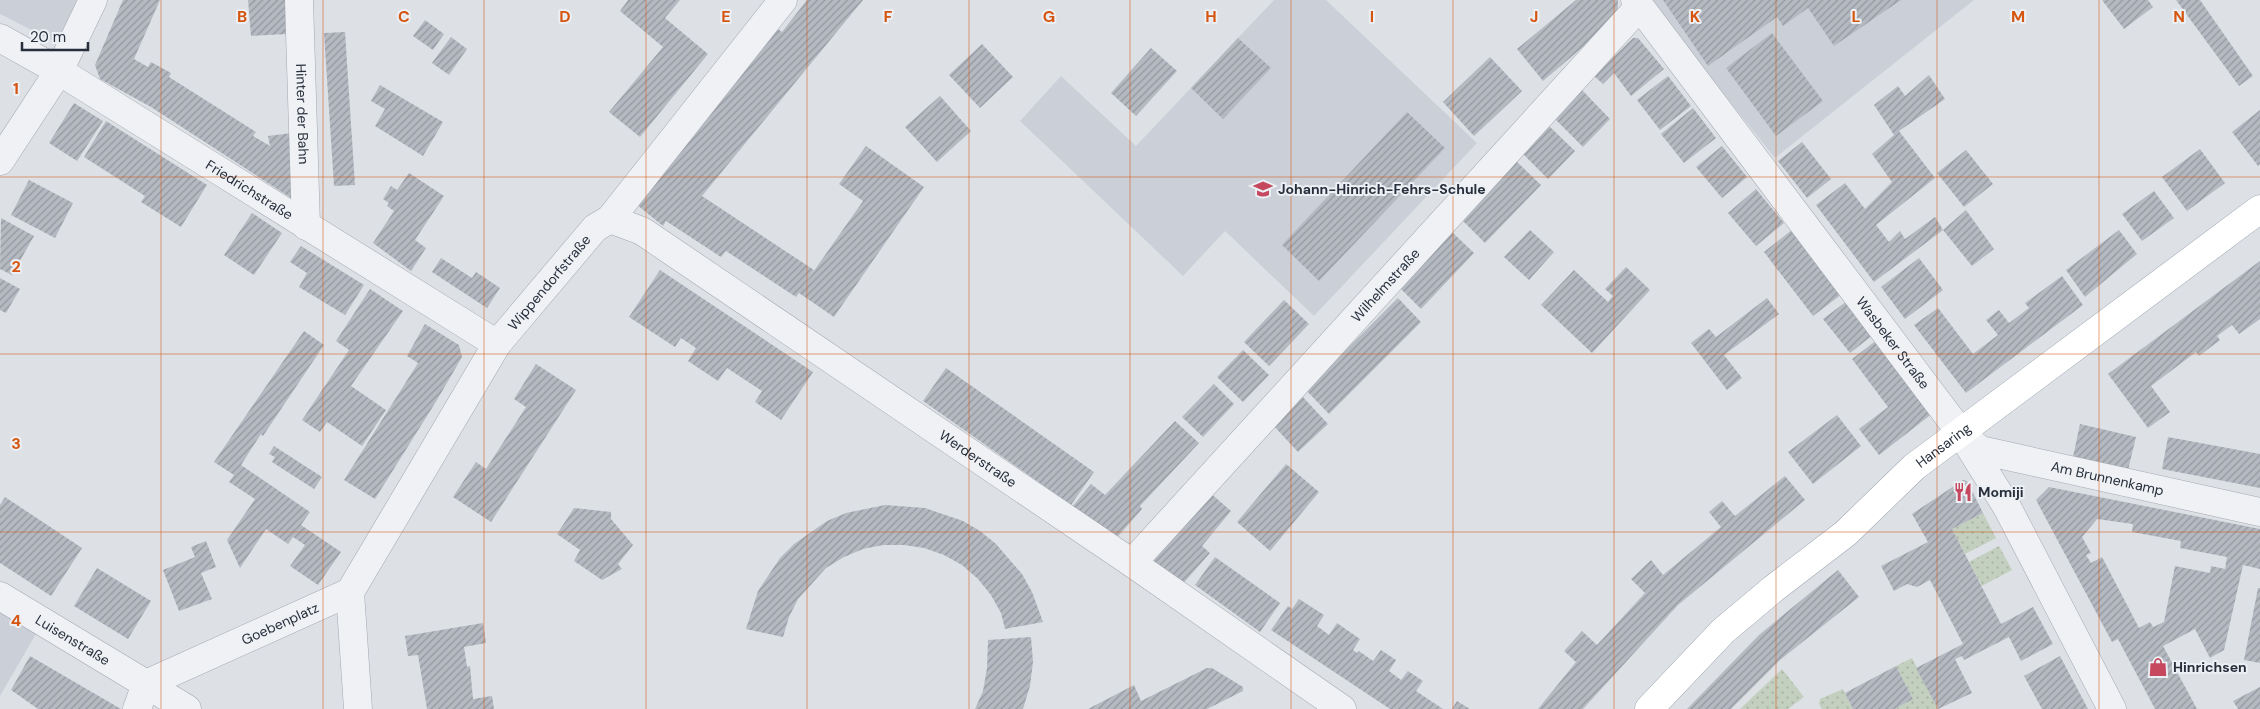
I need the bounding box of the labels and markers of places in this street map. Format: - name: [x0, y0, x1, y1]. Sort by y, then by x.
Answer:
- school or university icon: Johann-Hinrich-Fehrs-Schule: [1252, 178, 1274, 200]
- place label: Johann-Hinrich-Fehrs-Schule: [1278, 180, 1486, 198]
- restaurant icon: Momiji: [1952, 481, 1974, 503]
- place label: Momiji: [1978, 483, 2024, 501]
- shop icon: Hinrichsen: [2147, 656, 2169, 678]
- place label: Hinrichsen: [2173, 658, 2247, 676]

